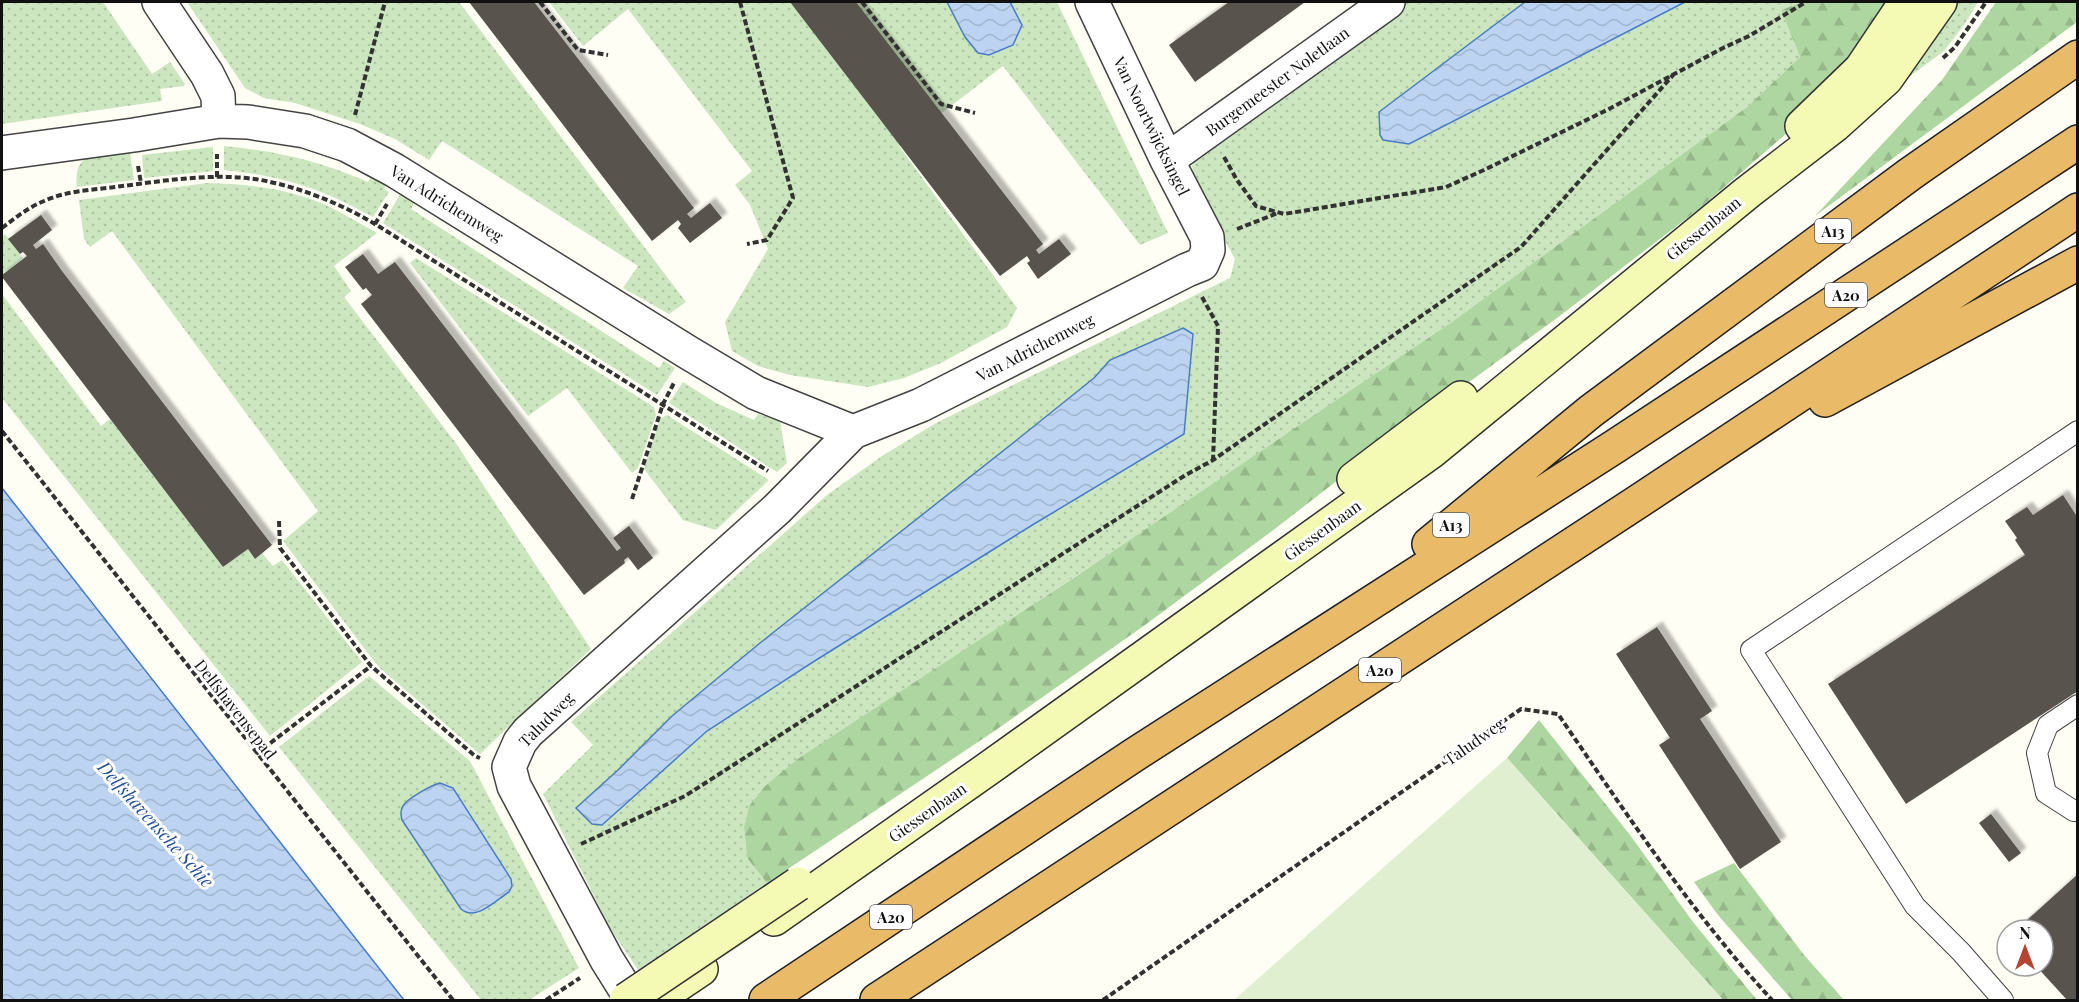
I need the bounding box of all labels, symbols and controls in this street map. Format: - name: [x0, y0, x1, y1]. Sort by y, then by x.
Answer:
- street label: Burgemeester Noletlaan: [1201, 21, 1353, 140]
- street label: Van Noortwijcksingel: [1109, 52, 1195, 199]
- street label: Van Adrichemweg: [386, 159, 508, 246]
- street label: Giessenbaan: [1661, 191, 1745, 265]
- road number: A13: [1815, 219, 1851, 243]
- road number: A20: [1825, 283, 1867, 307]
- street label: Van Adrichemweg: [972, 308, 1098, 386]
- street label: Giessenbaan: [1279, 495, 1365, 565]
- road number: A13: [1433, 513, 1469, 537]
- street label: Delfshavensepad: [190, 655, 282, 763]
- road number: A20: [1359, 658, 1401, 682]
- street label: Taludweg: [514, 687, 578, 751]
- street label: Taludweg: [1439, 712, 1509, 770]
- water label: Delfshavensche Schie: [92, 755, 219, 893]
- street label: Giessenbaan: [884, 777, 970, 847]
- road number: A20: [870, 905, 912, 929]
- north arrow: [1995, 918, 2055, 978]
- text: N: [2019, 922, 2031, 943]

